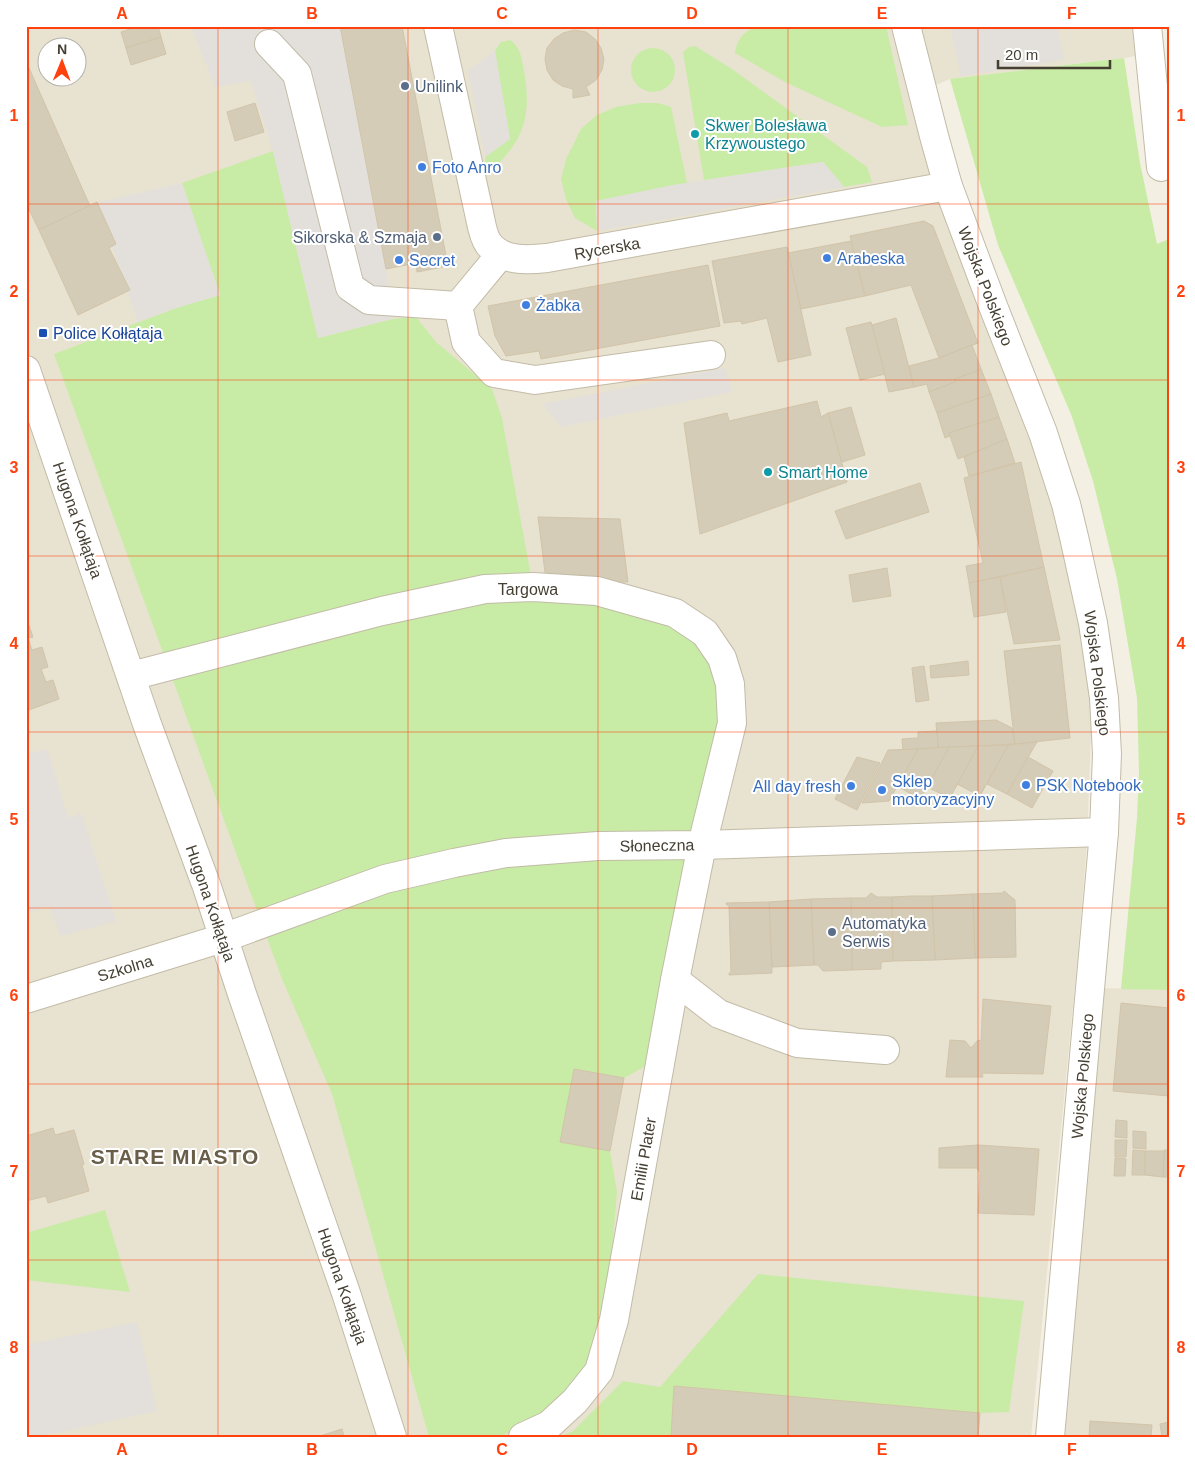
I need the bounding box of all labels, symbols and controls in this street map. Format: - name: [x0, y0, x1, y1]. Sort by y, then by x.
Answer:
- text: A: [116, 5, 128, 22]
- text: B: [306, 5, 318, 22]
- text: C: [496, 5, 508, 22]
- text: D: [686, 5, 698, 22]
- text: E: [877, 5, 888, 22]
- text: F: [1067, 5, 1077, 22]
- north arrow: [38, 38, 88, 88]
- scale bar: [998, 38, 1110, 70]
- text: N: [57, 41, 67, 57]
- text: 20 m: [1005, 46, 1038, 63]
- place label: Unilink: [415, 78, 464, 95]
- marker: Unilink: [399, 80, 411, 92]
- text: 1: [10, 107, 19, 124]
- text: 1: [1177, 107, 1186, 124]
- place label: Skwer Bolesława Krzywoustego: [705, 117, 827, 152]
- marker: Skwer Bolesława Krzywoustego: [689, 128, 701, 140]
- place label: Foto Anro: [432, 159, 501, 176]
- marker: Foto Anro: [416, 161, 428, 173]
- street label: Wojska Polskiego: [955, 224, 1016, 348]
- place label: Sikorska & Szmaja: [293, 229, 427, 246]
- marker: Sikorska & Szmaja: [431, 231, 443, 243]
- street label: Rycerska: [573, 234, 641, 263]
- place label: Arabeska: [837, 250, 905, 267]
- place label: Secret: [409, 252, 456, 269]
- marker: Arabeska: [821, 252, 833, 264]
- marker: Secret: [393, 254, 405, 266]
- text: 2: [10, 283, 19, 300]
- text: 2: [1177, 283, 1186, 300]
- place label: Żabka: [536, 296, 581, 314]
- marker: Żabka: [520, 299, 532, 311]
- place label: Police Kołłątaja: [53, 325, 163, 342]
- marker: Police Kołłątaja: [37, 327, 49, 339]
- text: 3: [10, 459, 19, 476]
- text: 3: [1177, 459, 1186, 476]
- street label: Hugona Kołłątaja: [50, 460, 105, 581]
- place label: Smart Home: [778, 464, 868, 481]
- marker: Smart Home: [762, 466, 774, 478]
- street label: Targowa: [498, 581, 558, 598]
- street label: Wojska Polskiego: [1081, 610, 1114, 737]
- text: 4: [10, 635, 19, 652]
- text: 4: [1177, 635, 1186, 652]
- place label: Sklep motoryzacyjny: [892, 773, 994, 808]
- place label: PSK Notebook: [1036, 777, 1142, 794]
- place label: All day fresh: [753, 778, 841, 795]
- marker: PSK Notebook: [1020, 779, 1032, 791]
- marker: All day fresh: [845, 780, 857, 792]
- marker: Sklep motoryzacyjny: [876, 784, 888, 796]
- text: 5: [10, 811, 19, 828]
- text: 5: [1177, 811, 1186, 828]
- street label: Słoneczna: [620, 836, 695, 855]
- street label: Hugona Kołłątaja: [183, 843, 238, 964]
- place label: Automatyka Serwis: [842, 915, 927, 950]
- marker: Automatyka Serwis: [826, 926, 838, 938]
- street label: Szkolna: [95, 952, 155, 985]
- text: 6: [10, 987, 19, 1004]
- text: 6: [1177, 987, 1186, 1004]
- street label: Wojska Polskiego: [1069, 1012, 1096, 1140]
- street label: Emilii Plater: [628, 1115, 659, 1202]
- district label: STARE MIASTO: [91, 1145, 259, 1168]
- text: 7: [10, 1163, 19, 1180]
- text: 7: [1177, 1163, 1186, 1180]
- street label: Hugona Kołłątaja: [315, 1226, 370, 1347]
- text: 8: [10, 1339, 19, 1356]
- text: 8: [1177, 1339, 1186, 1356]
- text: A: [116, 1441, 128, 1458]
- text: B: [306, 1441, 318, 1458]
- text: C: [496, 1441, 508, 1458]
- text: D: [686, 1441, 698, 1458]
- text: E: [877, 1441, 888, 1458]
- text: F: [1067, 1441, 1077, 1458]

